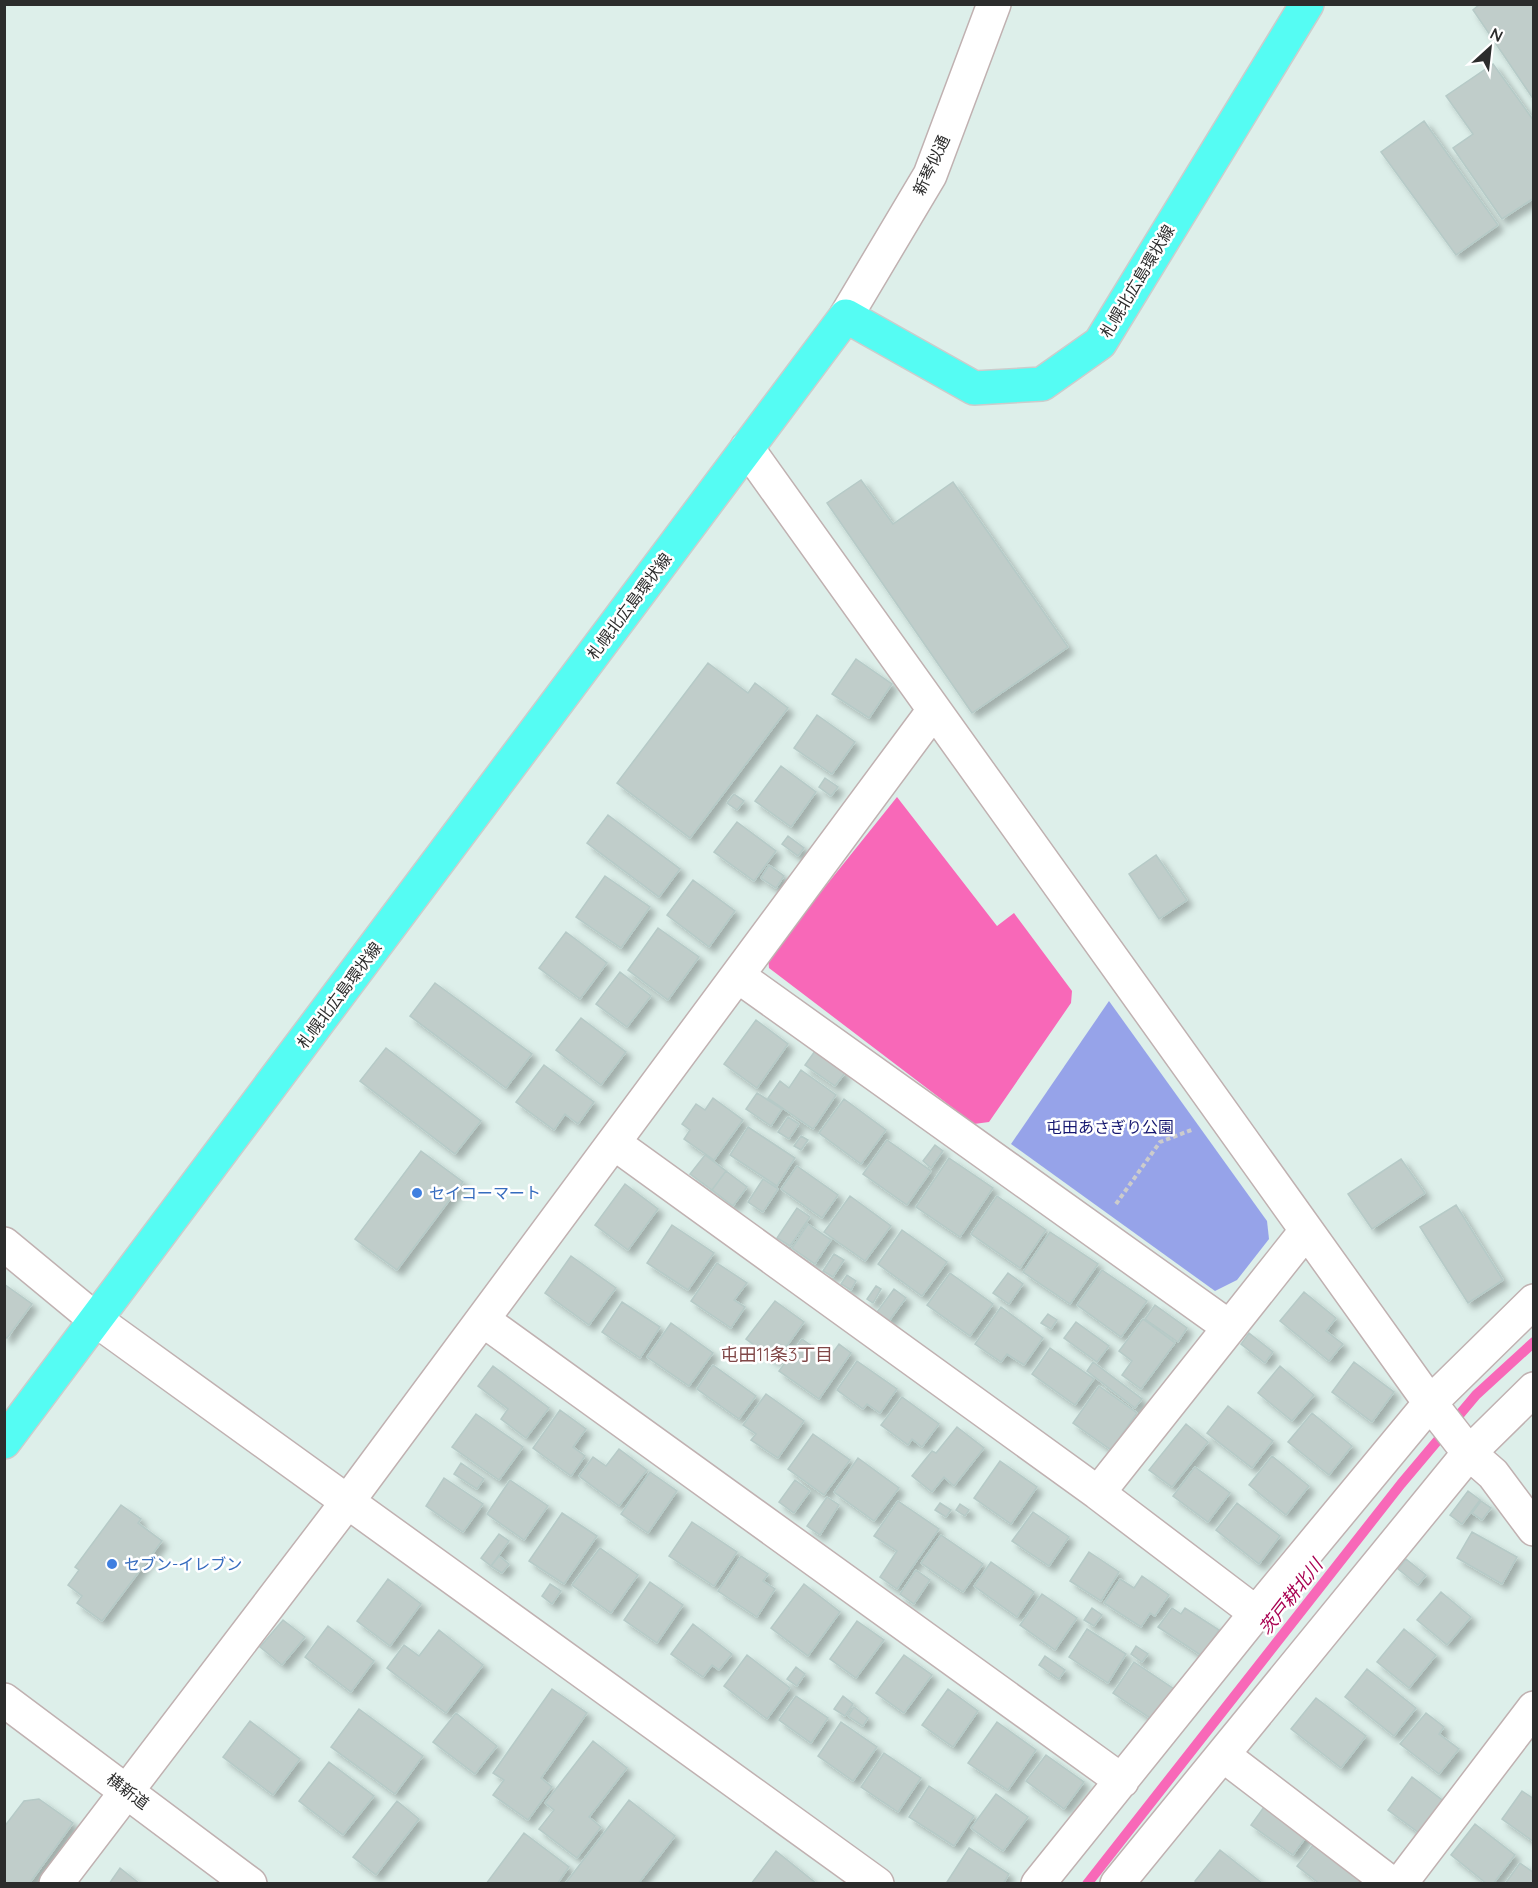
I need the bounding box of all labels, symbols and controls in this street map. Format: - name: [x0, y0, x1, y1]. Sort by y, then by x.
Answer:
- north arrow: [1460, 18, 1520, 78]
- text: N: [1487, 23, 1507, 46]
- street label: 新琴似通: [908, 132, 954, 198]
- street label: 札幌北広島環状線: [1095, 221, 1179, 341]
- street label: 札幌北広島環状線: [582, 549, 676, 663]
- street label: 札幌北広島環状線: [292, 938, 386, 1052]
- park label: 屯田あさぎり公園: [1046, 1117, 1174, 1137]
- place label: セイコーマート: [429, 1183, 541, 1203]
- marker: セイコーマート: [410, 1186, 424, 1200]
- district label: 屯田11条3丁目: [721, 1343, 833, 1366]
- water label: 茨戸耕北川: [1254, 1553, 1329, 1639]
- place label: セブン-イレブン: [124, 1554, 242, 1574]
- marker: セブン-イレブン: [105, 1557, 119, 1571]
- street label: 横新道: [103, 1769, 153, 1813]

